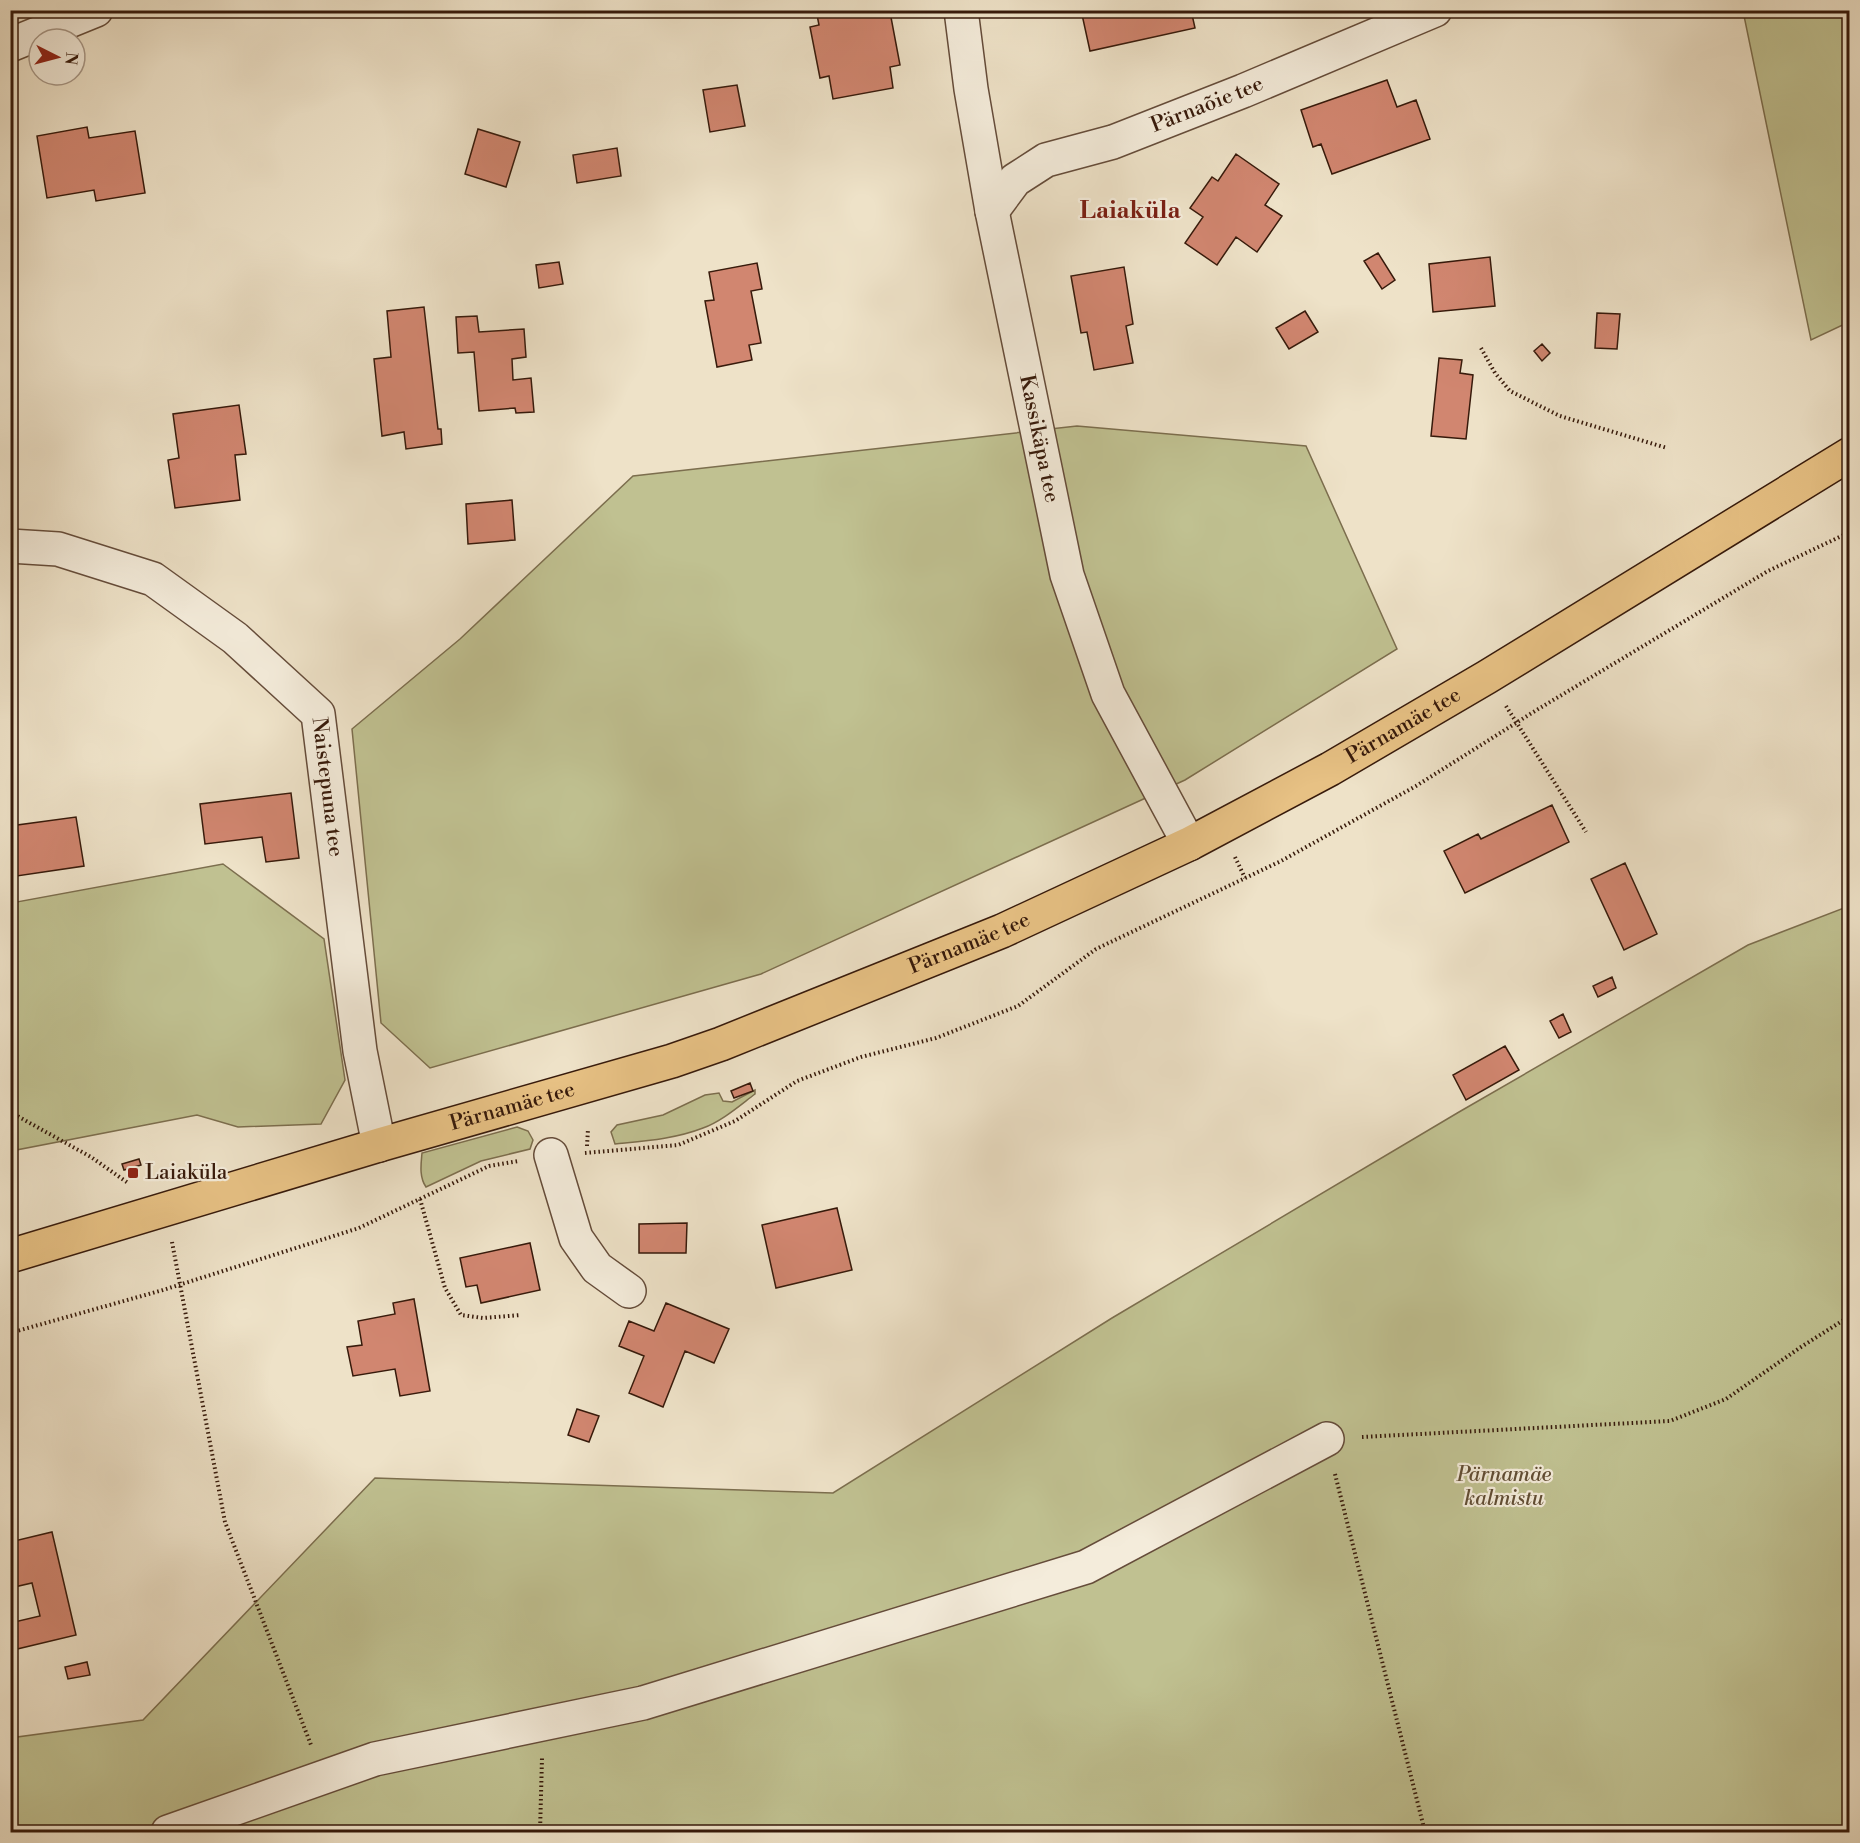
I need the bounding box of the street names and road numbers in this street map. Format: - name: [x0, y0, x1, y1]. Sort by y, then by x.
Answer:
- street label: Pärnaõie tee: [1147, 71, 1267, 139]
- street label: Kassikäpa tee: [1013, 372, 1065, 505]
- street label: Pärnamäe tee: [1341, 682, 1466, 770]
- street label: Naistepuna tee: [306, 716, 349, 858]
- street label: Pärnamäe tee: [905, 907, 1034, 980]
- street label: Pärnamäe tee: [447, 1077, 578, 1137]

